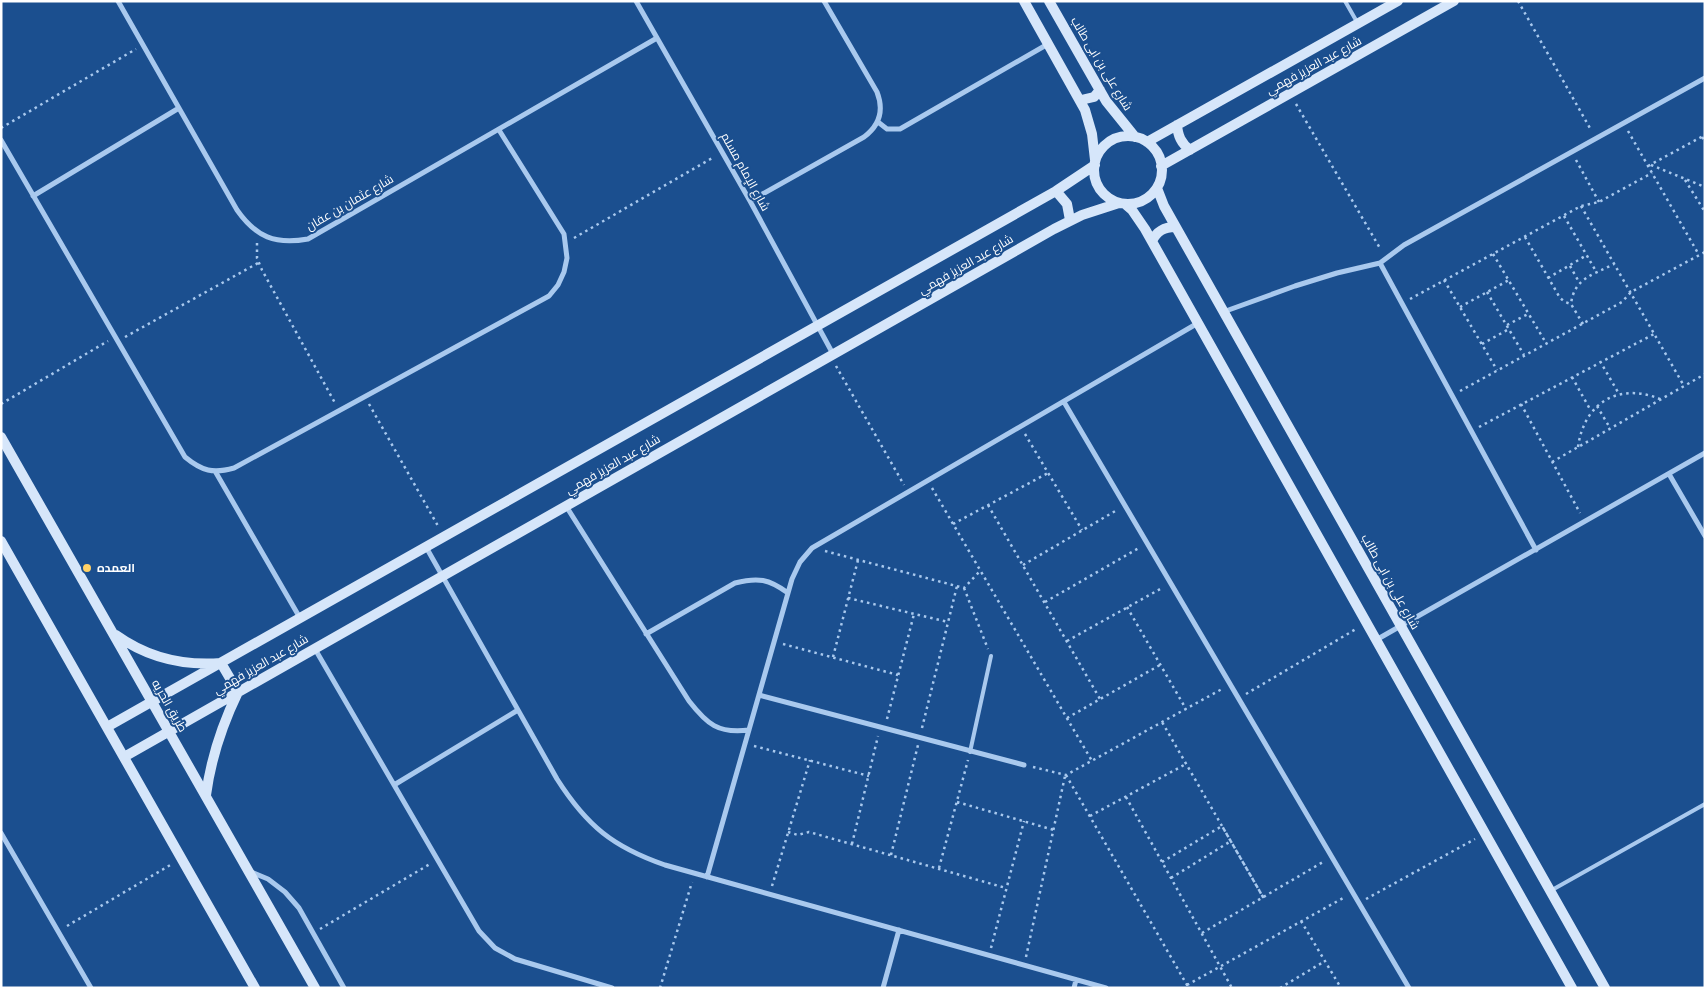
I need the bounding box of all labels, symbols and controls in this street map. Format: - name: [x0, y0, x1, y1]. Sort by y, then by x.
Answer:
- street label: شارع على بن ابى طالب: [1066, 14, 1136, 114]
- street label: شارع عبد العزيز فهمي: [1263, 33, 1365, 100]
- street label: شارع الإمام مسلم: [716, 130, 774, 214]
- street label: شارع عثمان بن عفان: [303, 171, 397, 235]
- street label: شارع عبد العزيز فهمي: [915, 231, 1017, 300]
- street label: شارع عبد العزيز فهمي: [562, 431, 664, 500]
- street label: شارع على بن ابى طالب: [1357, 531, 1423, 633]
- place label: العمده: [97, 560, 135, 577]
- marker: العمده: [81, 562, 93, 574]
- street label: شارع عبد العزيز فهمي: [210, 631, 312, 700]
- street label: طريق الحريه: [147, 677, 191, 736]

